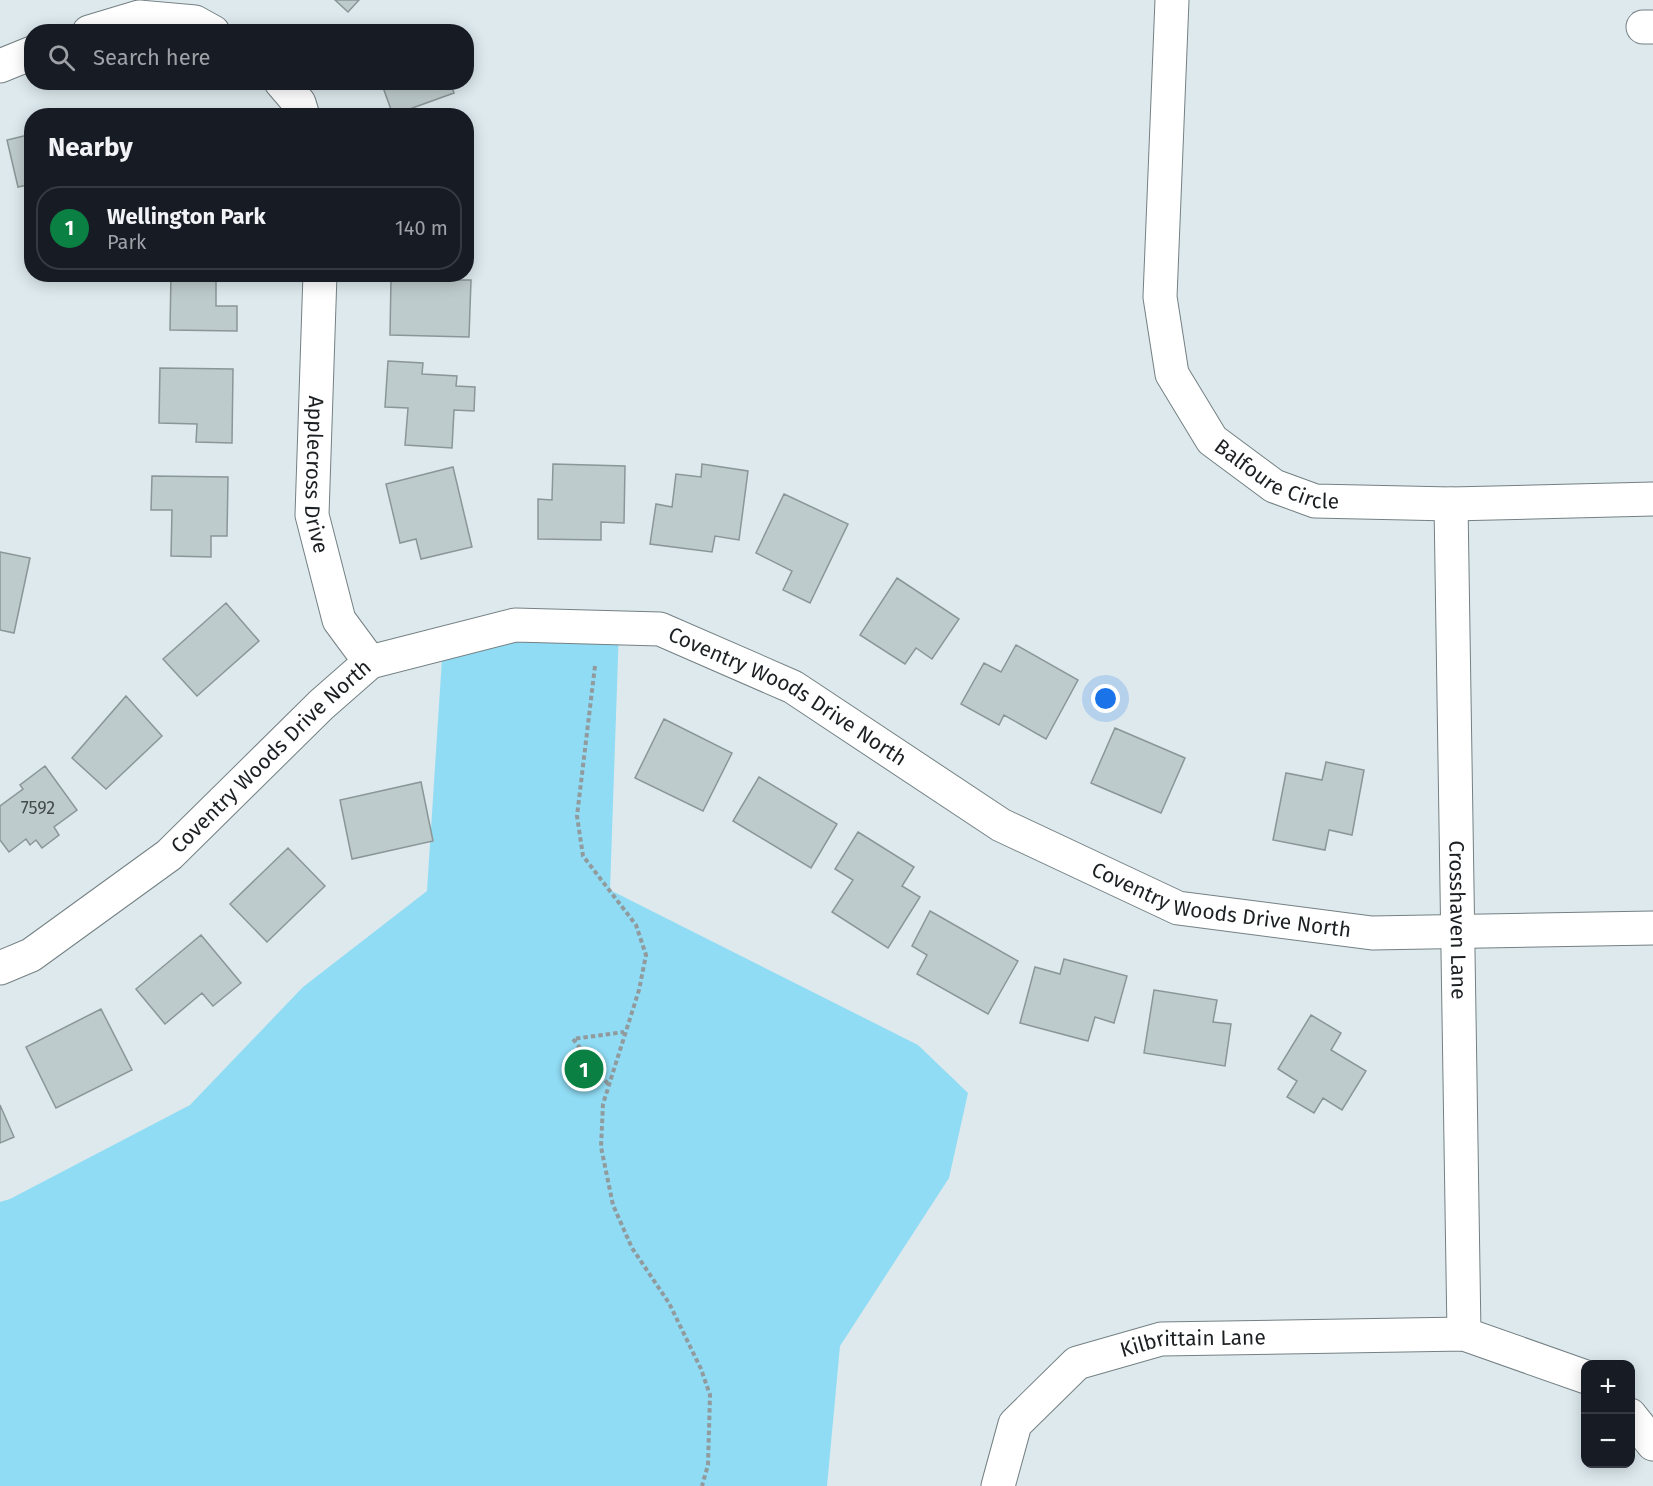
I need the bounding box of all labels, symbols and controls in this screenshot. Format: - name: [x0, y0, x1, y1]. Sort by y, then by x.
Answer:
- search box: [24, 24, 474, 90]
- icon: search: [45, 41, 78, 74]
- text: Search here: [93, 44, 211, 71]
- text: Nearby: [48, 132, 133, 163]
- text: Wellington Park: [107, 203, 266, 230]
- text: 1: [65, 216, 74, 240]
- text: 140 m: [395, 216, 448, 240]
- text: Park: [107, 230, 146, 254]
- street label: Applecross Drive: [299, 395, 334, 556]
- street label: Balfoure Circle: [1209, 433, 1339, 515]
- street label: Coventry Woods Drive North: [664, 621, 911, 772]
- street label: Coventry Woods Drive North: [165, 654, 377, 859]
- your location: [1091, 684, 1120, 713]
- house number: 7592: [21, 797, 55, 819]
- street label: Crosshaven Lane: [1443, 840, 1472, 1000]
- street label: Coventry Woods Drive North: [1088, 856, 1353, 943]
- pin: 1: [564, 1046, 604, 1092]
- street label: Kilbrittain Lane: [1117, 1324, 1266, 1363]
- map controls: [1581, 1360, 1635, 1468]
- button: +: [1581, 1360, 1635, 1414]
- button: −: [1581, 1414, 1635, 1468]

